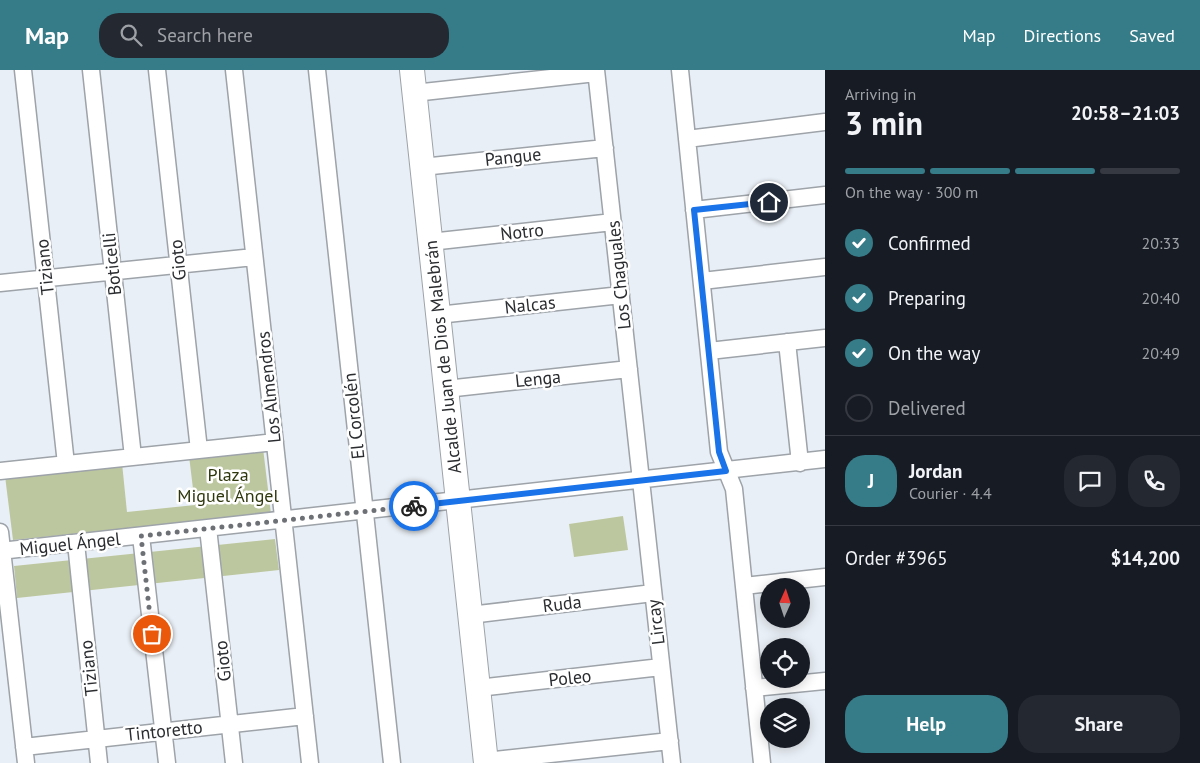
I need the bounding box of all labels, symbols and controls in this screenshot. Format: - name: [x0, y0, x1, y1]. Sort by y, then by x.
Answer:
- search box: [99, 13, 449, 58]
- text: Map: [25, 20, 69, 51]
- icon: search: [117, 21, 145, 49]
- text: Search here: [157, 23, 253, 47]
- text: Map: [963, 24, 995, 47]
- text: Directions: [1023, 24, 1101, 47]
- text: Saved: [1129, 24, 1175, 47]
- text: Arriving in: [845, 84, 916, 104]
- text: 20:58–21:03: [1071, 101, 1180, 125]
- text: 3 min: [845, 102, 923, 144]
- street label: Pangue: [484, 142, 542, 171]
- pin: [748, 181, 790, 223]
- text: On the way · 300 m: [845, 182, 978, 202]
- icon: home: [755, 188, 783, 216]
- street label: Notro: [499, 218, 545, 245]
- street label: Los Chaguales: [601, 219, 636, 331]
- icon: check: [845, 229, 873, 257]
- street label: Boticelli: [97, 231, 126, 297]
- text: Confirmed: [888, 231, 971, 255]
- text: 20:33: [1142, 233, 1180, 253]
- street label: Tiziano: [30, 238, 59, 296]
- street label: Gioto: [164, 238, 191, 282]
- street label: Alcalde Juan de Dios Malebrán: [419, 239, 466, 475]
- icon: check: [845, 284, 873, 312]
- text: Preparing: [888, 286, 966, 310]
- text: 20:40: [1142, 288, 1180, 308]
- street label: Nalcas: [503, 290, 556, 319]
- street label: Los Almendros: [251, 330, 286, 444]
- icon: check: [845, 339, 873, 367]
- text: On the way: [888, 341, 980, 365]
- text: 20:49: [1142, 343, 1180, 363]
- street label: Lenga: [514, 365, 562, 392]
- street label: El Corcolén: [338, 372, 369, 460]
- text: Delivered: [888, 396, 966, 420]
- button: chat: [1064, 455, 1116, 507]
- button: phone: [1128, 455, 1180, 507]
- text: Jordan: [909, 459, 962, 483]
- park label: Plaza Miguel Ángel: [177, 463, 279, 507]
- text: J: [868, 469, 874, 493]
- courier: [389, 481, 439, 531]
- text: Courier · 4.4: [909, 483, 992, 503]
- icon: bike: [400, 492, 428, 520]
- street label: Miguel Ángel: [18, 527, 122, 560]
- text: Order #3965: [845, 546, 948, 570]
- text: $14,200: [1111, 546, 1180, 570]
- north arrow: [760, 578, 810, 628]
- map controls: [760, 578, 810, 748]
- street label: Ruda: [541, 590, 583, 617]
- street label: Lircay: [641, 597, 670, 646]
- pin: [131, 613, 173, 655]
- icon: bag: [138, 620, 166, 648]
- button: locate: [760, 638, 810, 688]
- street label: Tiziano: [74, 639, 103, 697]
- street label: Gioto: [209, 639, 236, 683]
- street label: Poleo: [547, 664, 592, 691]
- button: Help: [845, 695, 1008, 753]
- button: Share: [1018, 695, 1180, 753]
- button: layers: [760, 698, 810, 748]
- street label: Tintoretto: [124, 715, 204, 746]

